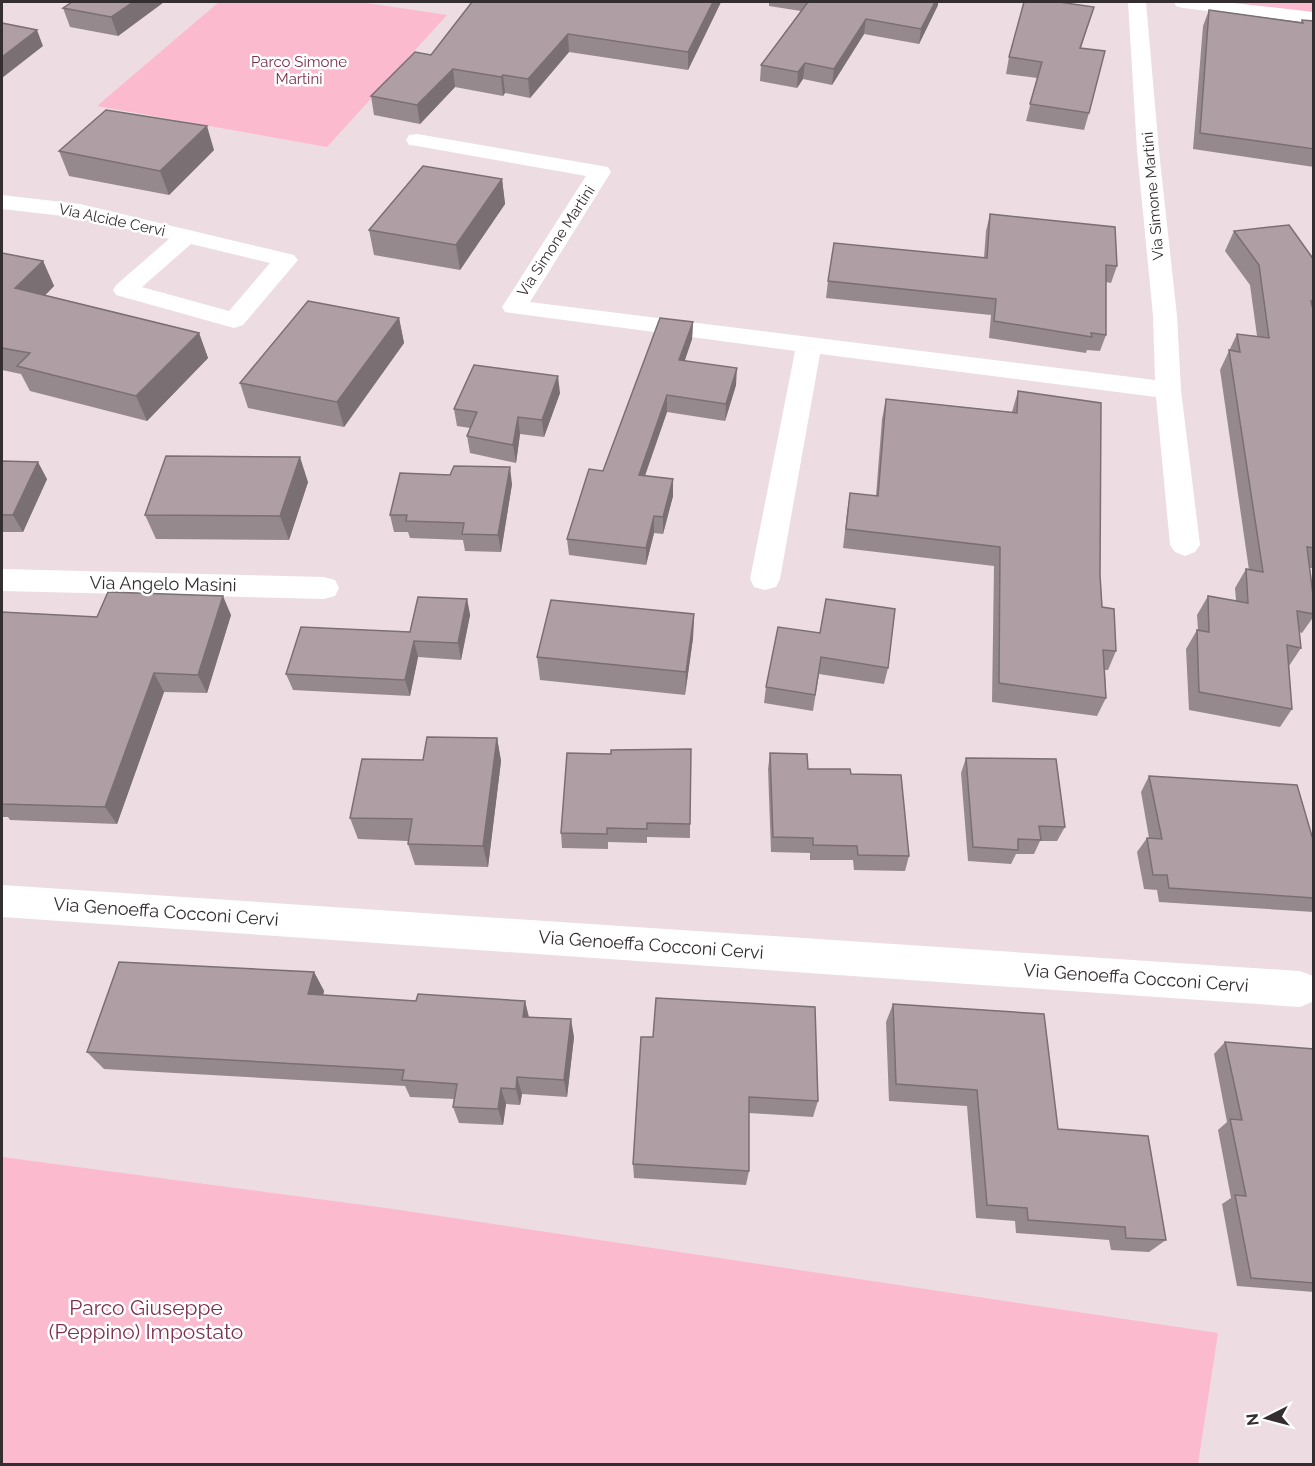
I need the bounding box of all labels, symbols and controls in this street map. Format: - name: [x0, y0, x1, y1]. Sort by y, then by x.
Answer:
- park label: Parco Simone Martini: [251, 53, 347, 88]
- street label: Via Simone Martini: [1138, 131, 1168, 261]
- street label: Via Simone Martini: [513, 182, 599, 300]
- street label: Via Alcide Cervi: [57, 200, 167, 240]
- street label: Via Angelo Masini: [89, 572, 237, 595]
- street label: Via Genoeffa Cocconi Cervi: [53, 893, 279, 930]
- street label: Via Genoeffa Cocconi Cervi: [538, 926, 764, 963]
- street label: Via Genoeffa Cocconi Cervi: [1023, 959, 1249, 996]
- park label: Parco Giuseppe (Peppino) Impostato: [49, 1295, 243, 1344]
- north arrow: [1237, 1388, 1297, 1448]
- text: N: [1242, 1412, 1263, 1427]

